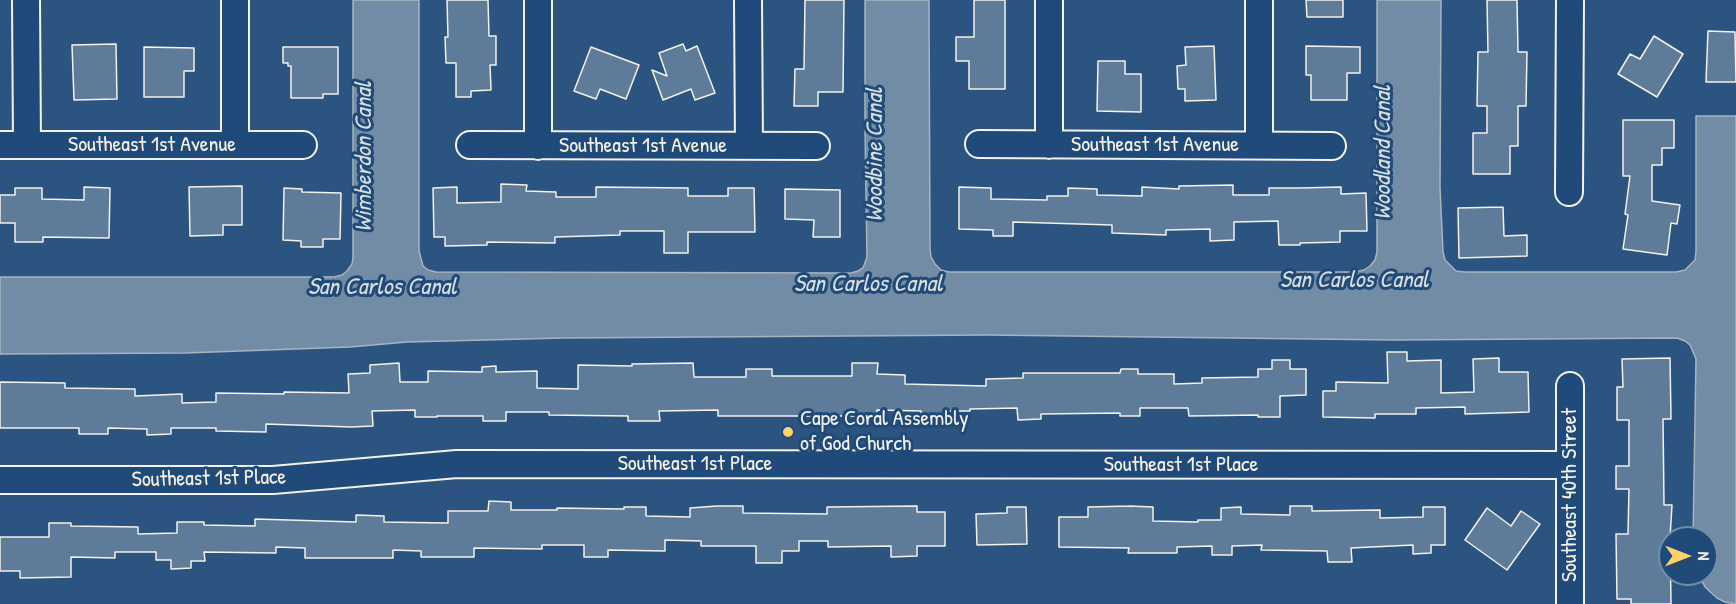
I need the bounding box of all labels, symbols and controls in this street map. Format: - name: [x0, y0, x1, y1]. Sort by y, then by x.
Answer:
- water label: Wimberdon Canal: [351, 82, 379, 232]
- water label: Woodland Canal: [1370, 86, 1398, 220]
- water label: Woodbine Canal: [862, 88, 890, 222]
- street label: Southeast 1st Avenue: [68, 132, 236, 158]
- street label: Southeast 1st Avenue: [1071, 132, 1239, 158]
- street label: Southeast 1st Avenue: [559, 133, 727, 159]
- water label: San Carlos Canal: [1280, 267, 1428, 295]
- water label: San Carlos Canal: [794, 271, 942, 299]
- water label: San Carlos Canal: [308, 274, 456, 302]
- place label: Cape Coral Assembly of God Church: [800, 406, 968, 458]
- street label: Southeast 40th Street: [1557, 408, 1583, 582]
- marker: Cape Coral Assembly of God Church: [781, 425, 795, 439]
- street label: Southeast 1st Place: [618, 451, 772, 477]
- street label: Southeast 1st Place: [1104, 452, 1258, 478]
- street label: Southeast 1st Place: [132, 464, 286, 494]
- north arrow: [1658, 526, 1718, 586]
- text: N: [1693, 552, 1715, 560]

